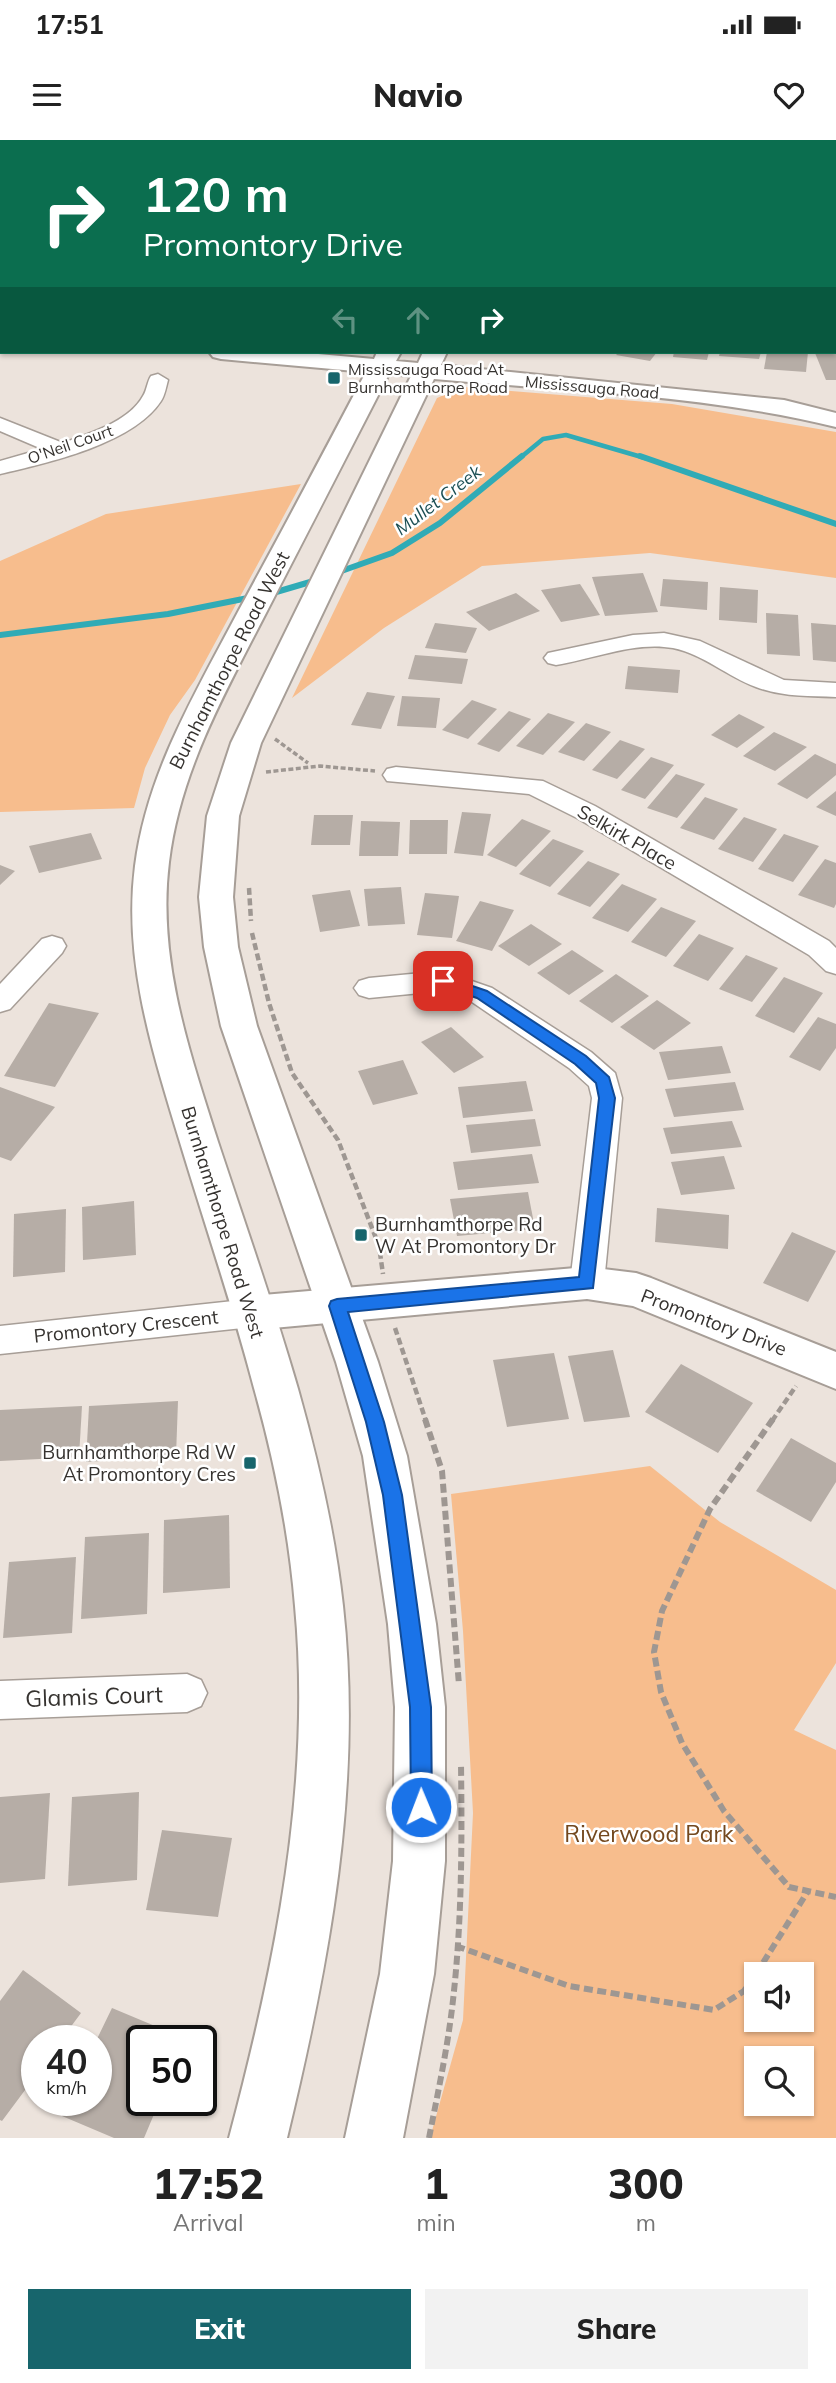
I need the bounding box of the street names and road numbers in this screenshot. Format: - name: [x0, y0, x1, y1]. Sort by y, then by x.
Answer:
- street label: Mississauga Road: [524, 371, 660, 403]
- street label: O'Neil Court: [25, 420, 116, 468]
- street label: Burnhamthorpe Road West: [164, 547, 295, 773]
- street label: Selkirk Place: [573, 799, 681, 875]
- street label: Burnhamthorpe Road West: [176, 1103, 270, 1341]
- street label: Promontory Drive: [638, 1283, 790, 1361]
- street label: Promontory Crescent: [33, 1304, 220, 1348]
- street label: Glamis Court: [25, 1679, 163, 1713]

